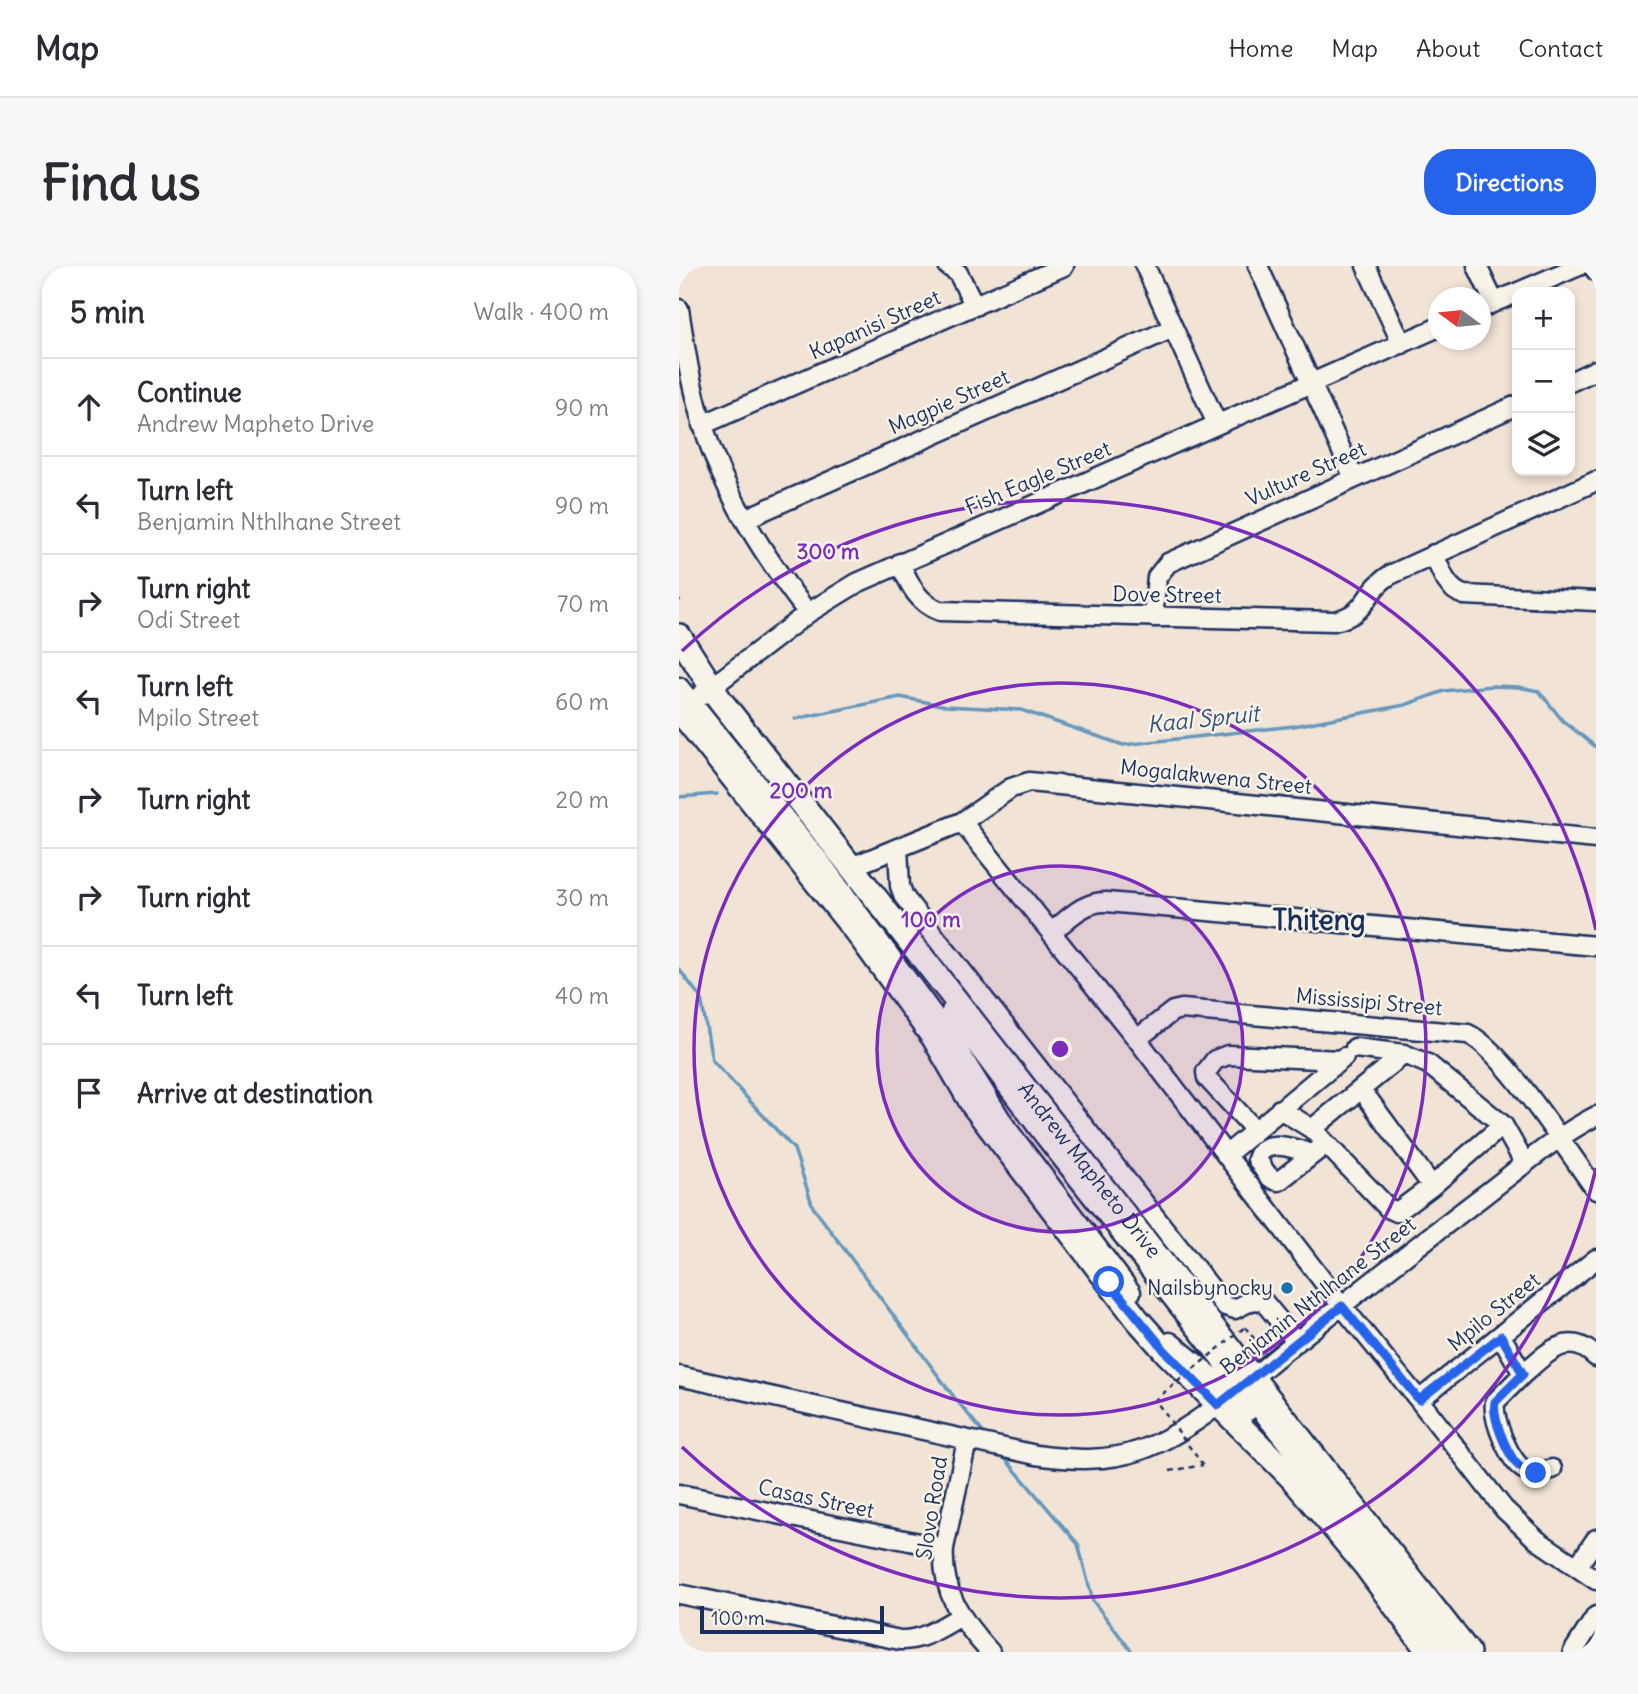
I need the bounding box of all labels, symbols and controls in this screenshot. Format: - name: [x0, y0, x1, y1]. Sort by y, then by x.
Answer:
- text: Map: [35, 27, 99, 69]
- text: Home: [1229, 33, 1293, 63]
- text: Map: [1331, 33, 1378, 63]
- text: About: [1416, 33, 1480, 63]
- text: Contact: [1518, 33, 1603, 63]
- button: Directions: [1424, 149, 1596, 215]
- text: Find us: [42, 152, 200, 213]
- street label: Kapanisi Street: [805, 284, 945, 366]
- north arrow: [1428, 287, 1491, 350]
- map controls: [1512, 287, 1575, 476]
- button: +: [1512, 287, 1575, 350]
- text: 5 min: [70, 293, 145, 331]
- text: Walk · 400 m: [474, 297, 609, 326]
- button: −: [1512, 350, 1575, 413]
- street label: Magpie Street: [884, 363, 1013, 440]
- text: Continue: [137, 376, 242, 409]
- icon: ahead: [70, 388, 108, 426]
- text: 90 m: [555, 393, 609, 422]
- text: Andrew Mapheto Drive: [137, 409, 374, 438]
- button: layers: [1512, 413, 1575, 476]
- street label: Fish Eagle Street: [961, 435, 1115, 520]
- street label: Vulture Street: [1241, 435, 1370, 512]
- text: Turn left: [137, 474, 233, 507]
- icon: left: [70, 486, 108, 524]
- text: 90 m: [555, 491, 609, 520]
- text: Benjamin Nthlhane Street: [137, 507, 401, 536]
- text: 300 m: [797, 538, 860, 565]
- text: Turn right: [137, 572, 250, 605]
- street label: Dove Street: [1112, 580, 1222, 609]
- icon: right: [70, 584, 108, 622]
- text: 70 m: [557, 589, 609, 618]
- text: Odi Street: [137, 605, 240, 634]
- text: Turn left: [137, 670, 233, 703]
- icon: left: [70, 682, 108, 720]
- text: 60 m: [555, 687, 609, 716]
- water label: Kaal Spruit: [1145, 698, 1264, 739]
- text: Mpilo Street: [137, 703, 259, 732]
- street label: Mogalakwena Street: [1119, 753, 1313, 800]
- text: 200 m: [770, 777, 833, 804]
- icon: right: [70, 780, 108, 818]
- text: Turn right: [137, 783, 250, 816]
- text: 20 m: [556, 785, 609, 814]
- icon: right: [70, 878, 108, 916]
- text: Turn right: [137, 881, 250, 914]
- text: 30 m: [555, 883, 609, 912]
- district label: Thiteng: [1272, 902, 1366, 938]
- text: 100 m: [901, 906, 961, 933]
- icon: left: [70, 976, 108, 1014]
- text: Turn left: [137, 979, 233, 1012]
- text: 40 m: [555, 981, 609, 1010]
- street label: Mississipi Street: [1295, 982, 1443, 1021]
- centre of rings: [1048, 1037, 1072, 1061]
- icon: arrive: [70, 1074, 108, 1112]
- street label: Andrew Mapheto Drive: [1012, 1076, 1167, 1263]
- text: Arrive at destination: [137, 1077, 373, 1110]
- street label: Benjamin Nthlhane Street: [1214, 1211, 1421, 1380]
- route start: [1093, 1266, 1124, 1297]
- street label: Mpilo Street: [1442, 1266, 1545, 1357]
- place label: Nailsbynocky: [1147, 1274, 1273, 1301]
- marker: Nailsbynocky: [1279, 1280, 1295, 1296]
- street label: Slovo Road: [910, 1454, 953, 1562]
- route end: [1520, 1457, 1551, 1488]
- street label: Casas Street: [756, 1473, 877, 1524]
- scale bar: [700, 1603, 884, 1635]
- text: 100 m: [711, 1606, 765, 1630]

